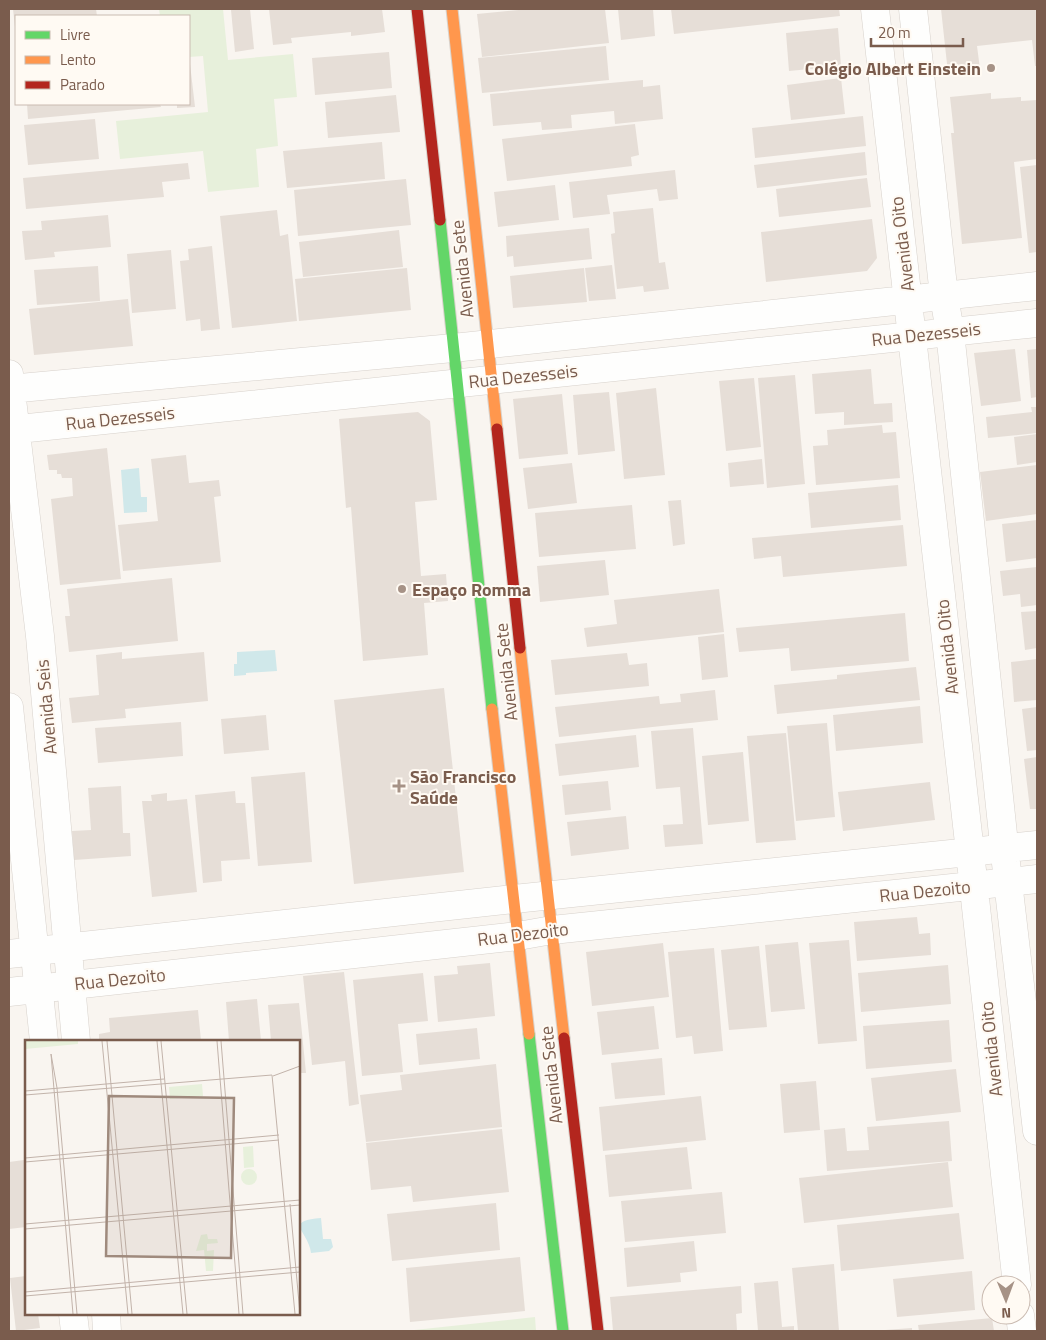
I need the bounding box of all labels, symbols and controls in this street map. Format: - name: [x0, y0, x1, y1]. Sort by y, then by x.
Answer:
- legend: [15, 15, 190, 105]
- scale bar: [871, 15, 964, 47]
- text: 20 m: [878, 21, 911, 44]
- text: Livre: [60, 23, 90, 46]
- text: Lento: [60, 48, 96, 71]
- place label: Colégio Albert Einstein: [805, 55, 981, 82]
- marker: Colégio Albert Einstein: [985, 62, 997, 74]
- text: Parado: [60, 73, 105, 96]
- street label: Avenida Oito: [883, 195, 921, 293]
- street label: Avenida Sete: [443, 219, 481, 319]
- street label: Rua Dezesseis: [870, 315, 982, 353]
- street label: Rua Dezesseis: [467, 357, 579, 395]
- street label: Rua Dezesseis: [64, 399, 176, 437]
- place label: Espaço Romma: [412, 576, 531, 603]
- marker: Espaço Romma: [396, 583, 408, 595]
- street label: Avenida Oito: [929, 598, 965, 696]
- street label: Avenida Sete: [487, 622, 525, 722]
- street label: Avenida Seis: [28, 658, 64, 756]
- place label: São Francisco Saúde: [410, 763, 516, 811]
- marker: São Francisco Saúde: [392, 779, 406, 793]
- street label: Rua Dezoito: [878, 873, 972, 909]
- street label: Rua Dezoito: [476, 915, 570, 953]
- street label: Rua Dezoito: [73, 961, 167, 997]
- street label: Avenida Oito: [973, 1000, 1009, 1098]
- street label: Avenida Sete: [532, 1025, 570, 1125]
- inset map: [25, 1040, 300, 1315]
- north arrow: [981, 1275, 1031, 1325]
- text: N: [1001, 1303, 1011, 1324]

